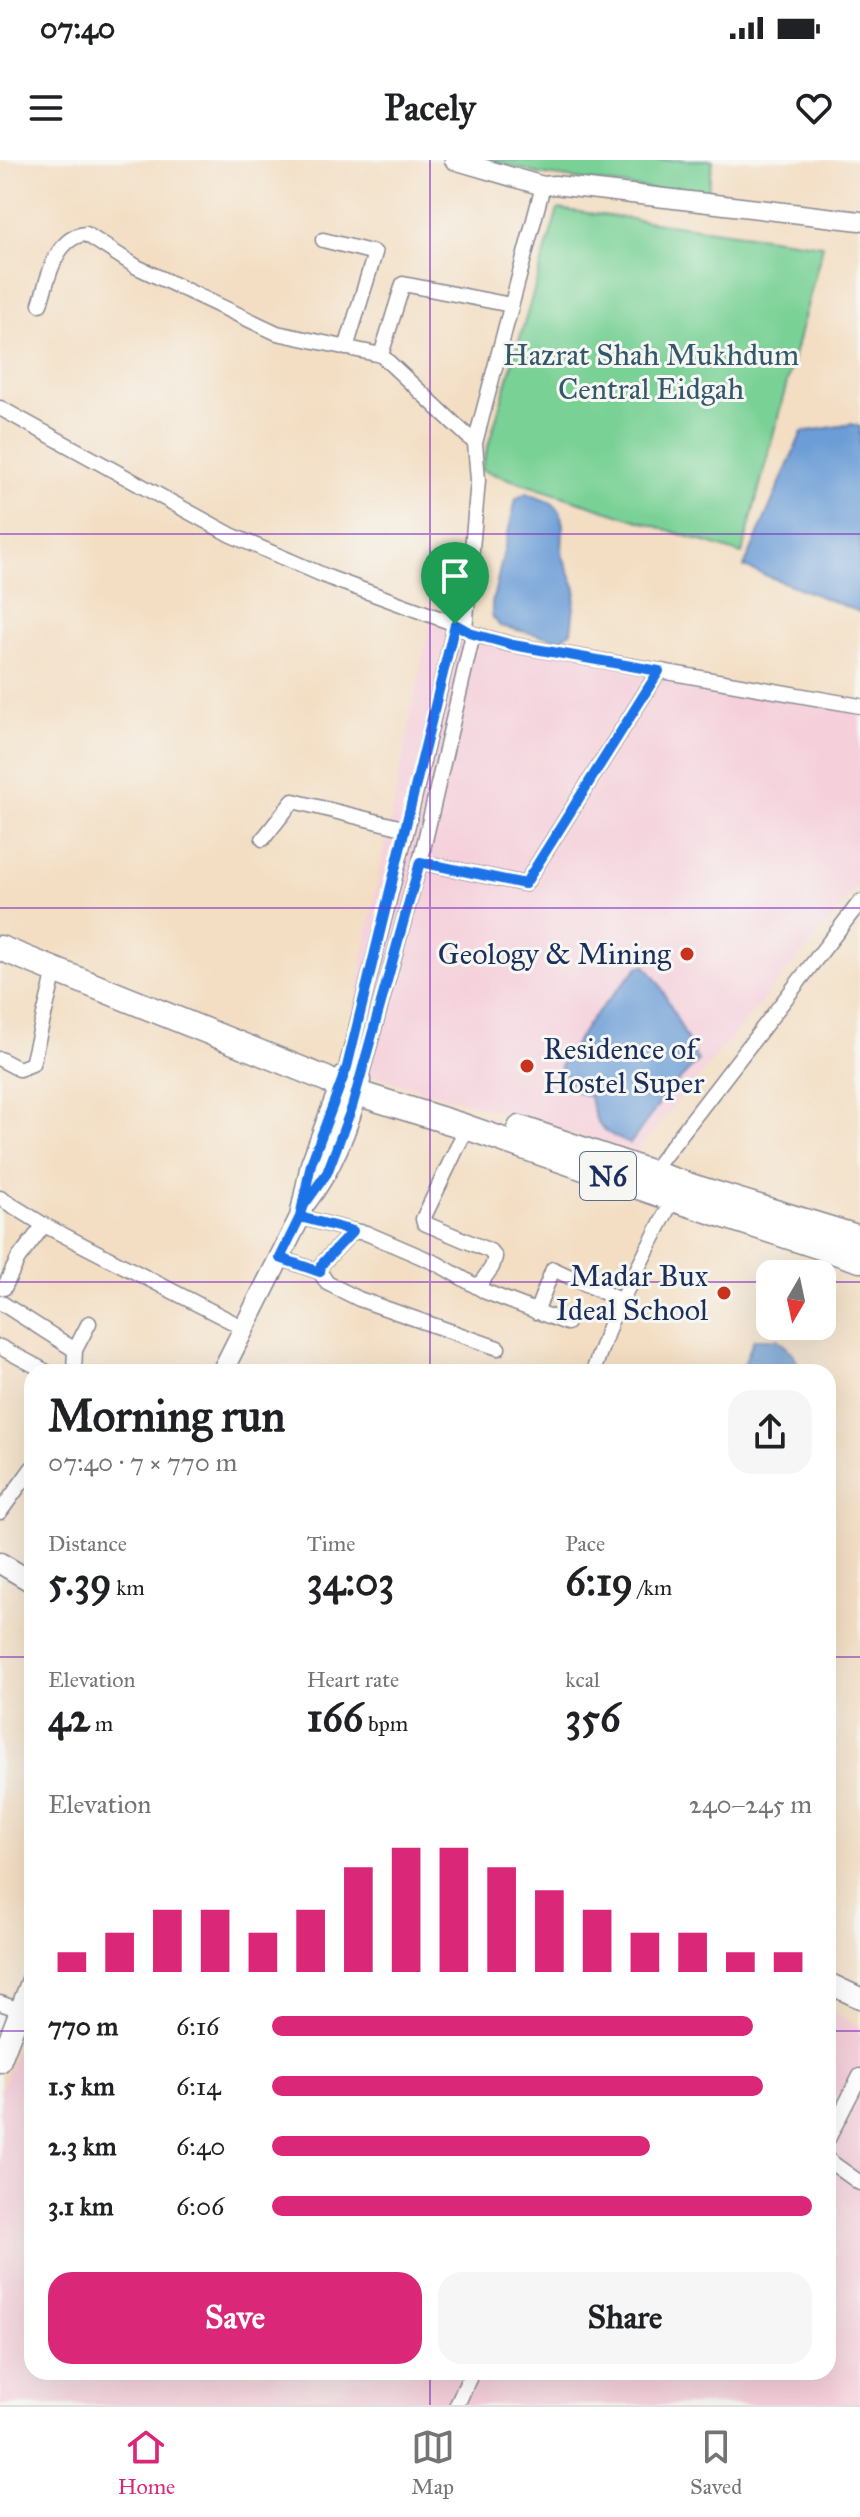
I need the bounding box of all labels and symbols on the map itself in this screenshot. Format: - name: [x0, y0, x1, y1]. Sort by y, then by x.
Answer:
- park label: Hazrat Shah Mukhdum Central Eidgah: [503, 337, 799, 407]
- pin: [421, 542, 489, 624]
- place label: Geology & Mining: [438, 936, 672, 972]
- marker: Geology & Mining: [678, 945, 696, 963]
- place label: Residence of Hostel Super: [543, 1031, 705, 1101]
- marker: Residence of Hostel Super: [518, 1057, 536, 1075]
- road number: N6: [580, 1152, 636, 1200]
- place label: Madar Bux Ideal School: [556, 1258, 709, 1328]
- north arrow: [756, 1260, 836, 1340]
- marker: Madar Bux Ideal School: [715, 1284, 733, 1302]

